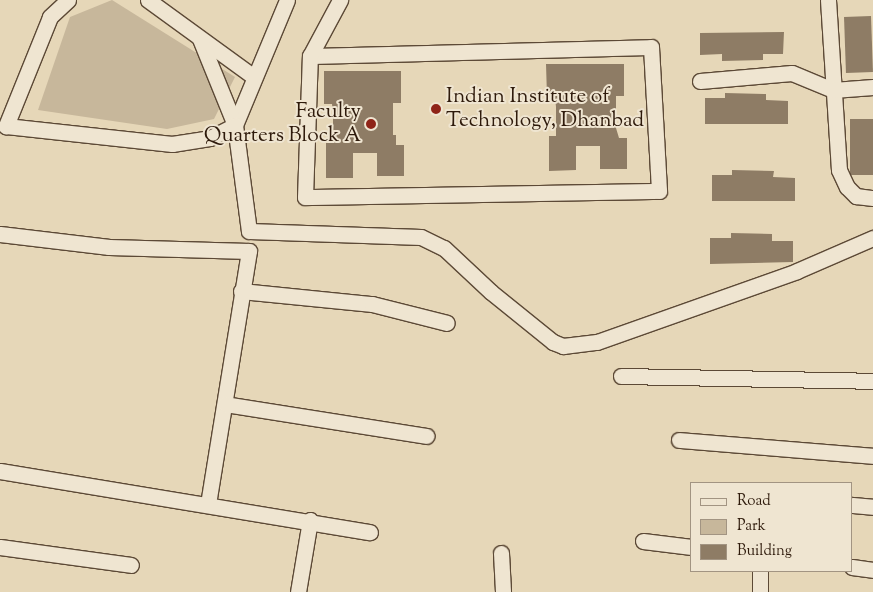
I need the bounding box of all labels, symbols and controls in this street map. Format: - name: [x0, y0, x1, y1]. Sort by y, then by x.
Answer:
- place label: Indian Institute of Technology, Dhanbad: [446, 84, 644, 134]
- place label: Faculty Quarters Block A: [204, 99, 361, 149]
- marker: Indian Institute of Technology, Dhanbad: [430, 103, 442, 115]
- marker: Faculty Quarters Block A: [365, 118, 377, 130]
- legend: [690, 482, 853, 572]
- text: Road: [737, 491, 771, 512]
- text: Park: [737, 516, 766, 537]
- text: Building: [737, 541, 792, 562]

